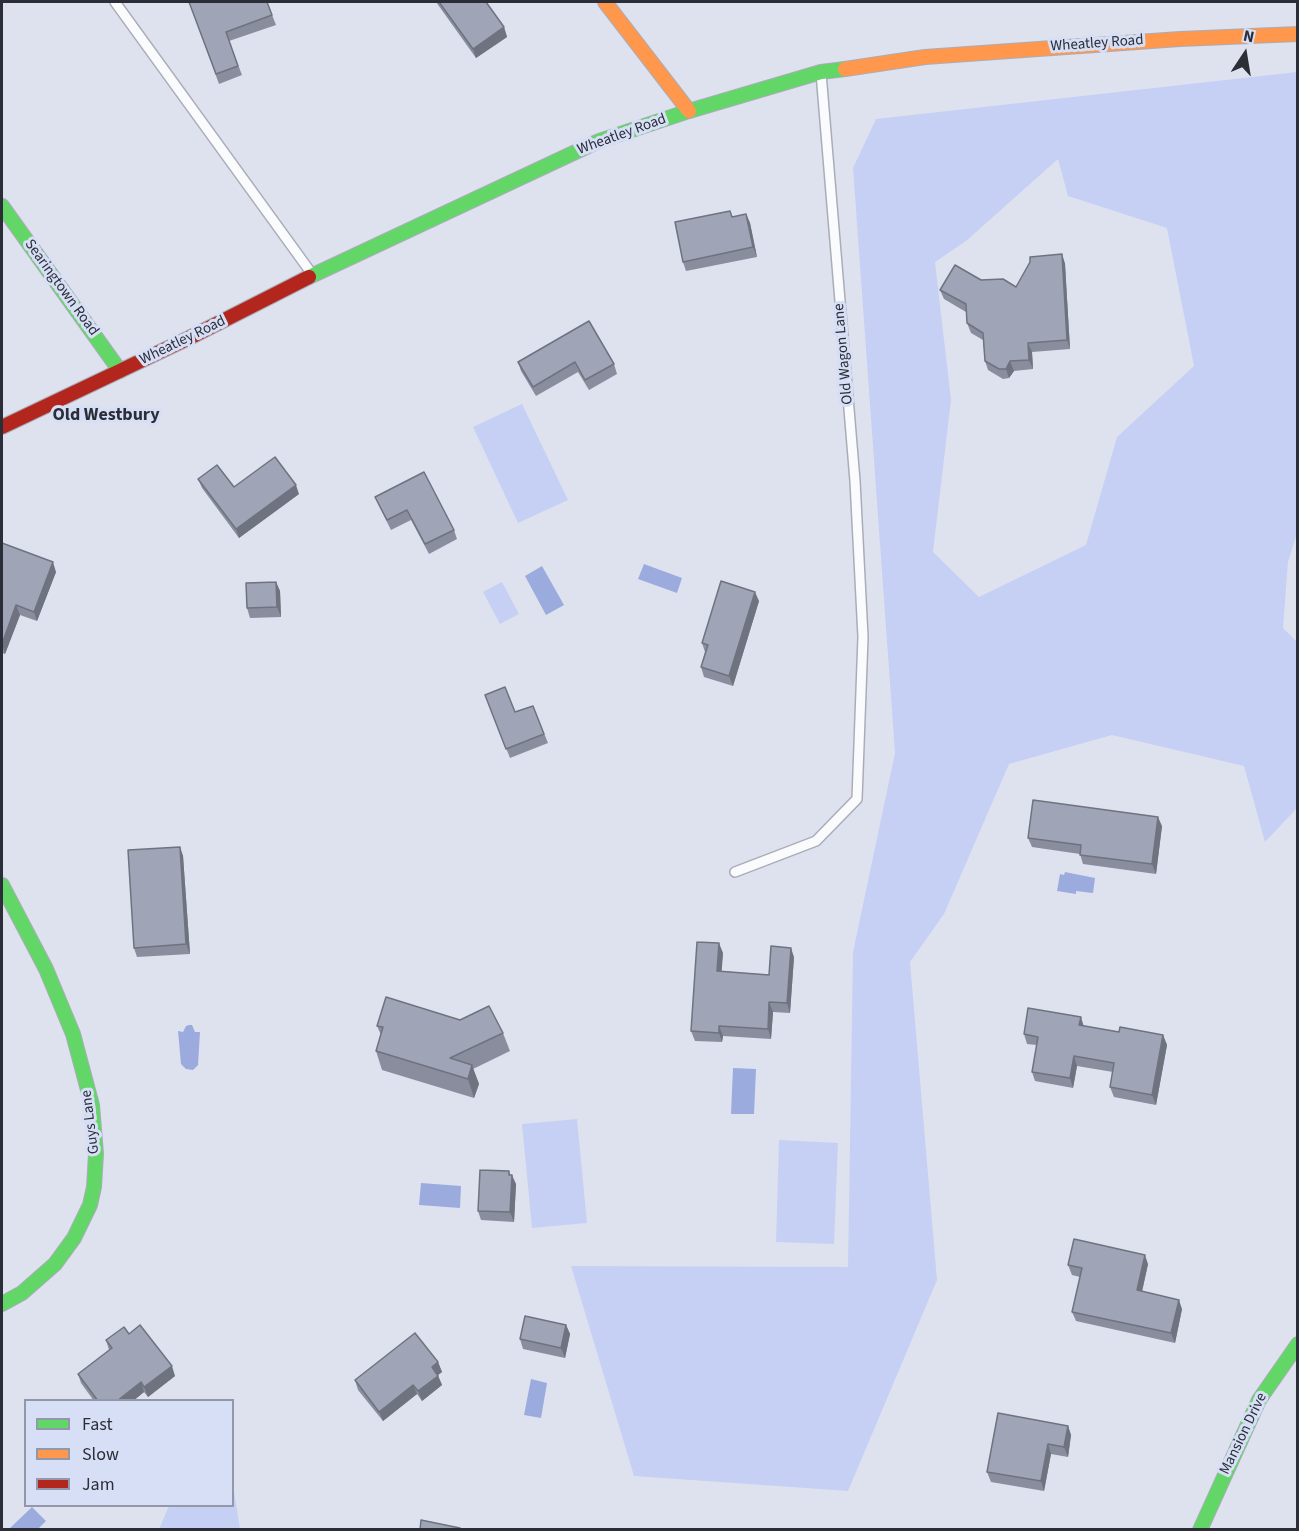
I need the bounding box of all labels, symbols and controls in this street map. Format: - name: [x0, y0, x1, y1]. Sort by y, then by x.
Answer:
- north arrow: [1215, 24, 1275, 84]
- text: N: [1241, 25, 1256, 48]
- street label: Wheatley Road: [1050, 32, 1144, 56]
- street label: Wheatley Road: [575, 111, 669, 159]
- street label: Searingtown Road: [20, 236, 102, 340]
- street label: Old Wagon Lane: [831, 303, 857, 405]
- street label: Wheatley Road: [137, 312, 229, 370]
- district label: Old Westbury: [52, 405, 160, 427]
- street label: Guys Lane: [78, 1089, 104, 1155]
- street label: Mansion Drive: [1217, 1390, 1271, 1478]
- legend: [24, 1399, 234, 1507]
- text: Fast: [82, 1412, 113, 1437]
- text: Slow: [82, 1442, 119, 1467]
- text: Jam: [82, 1472, 115, 1497]

